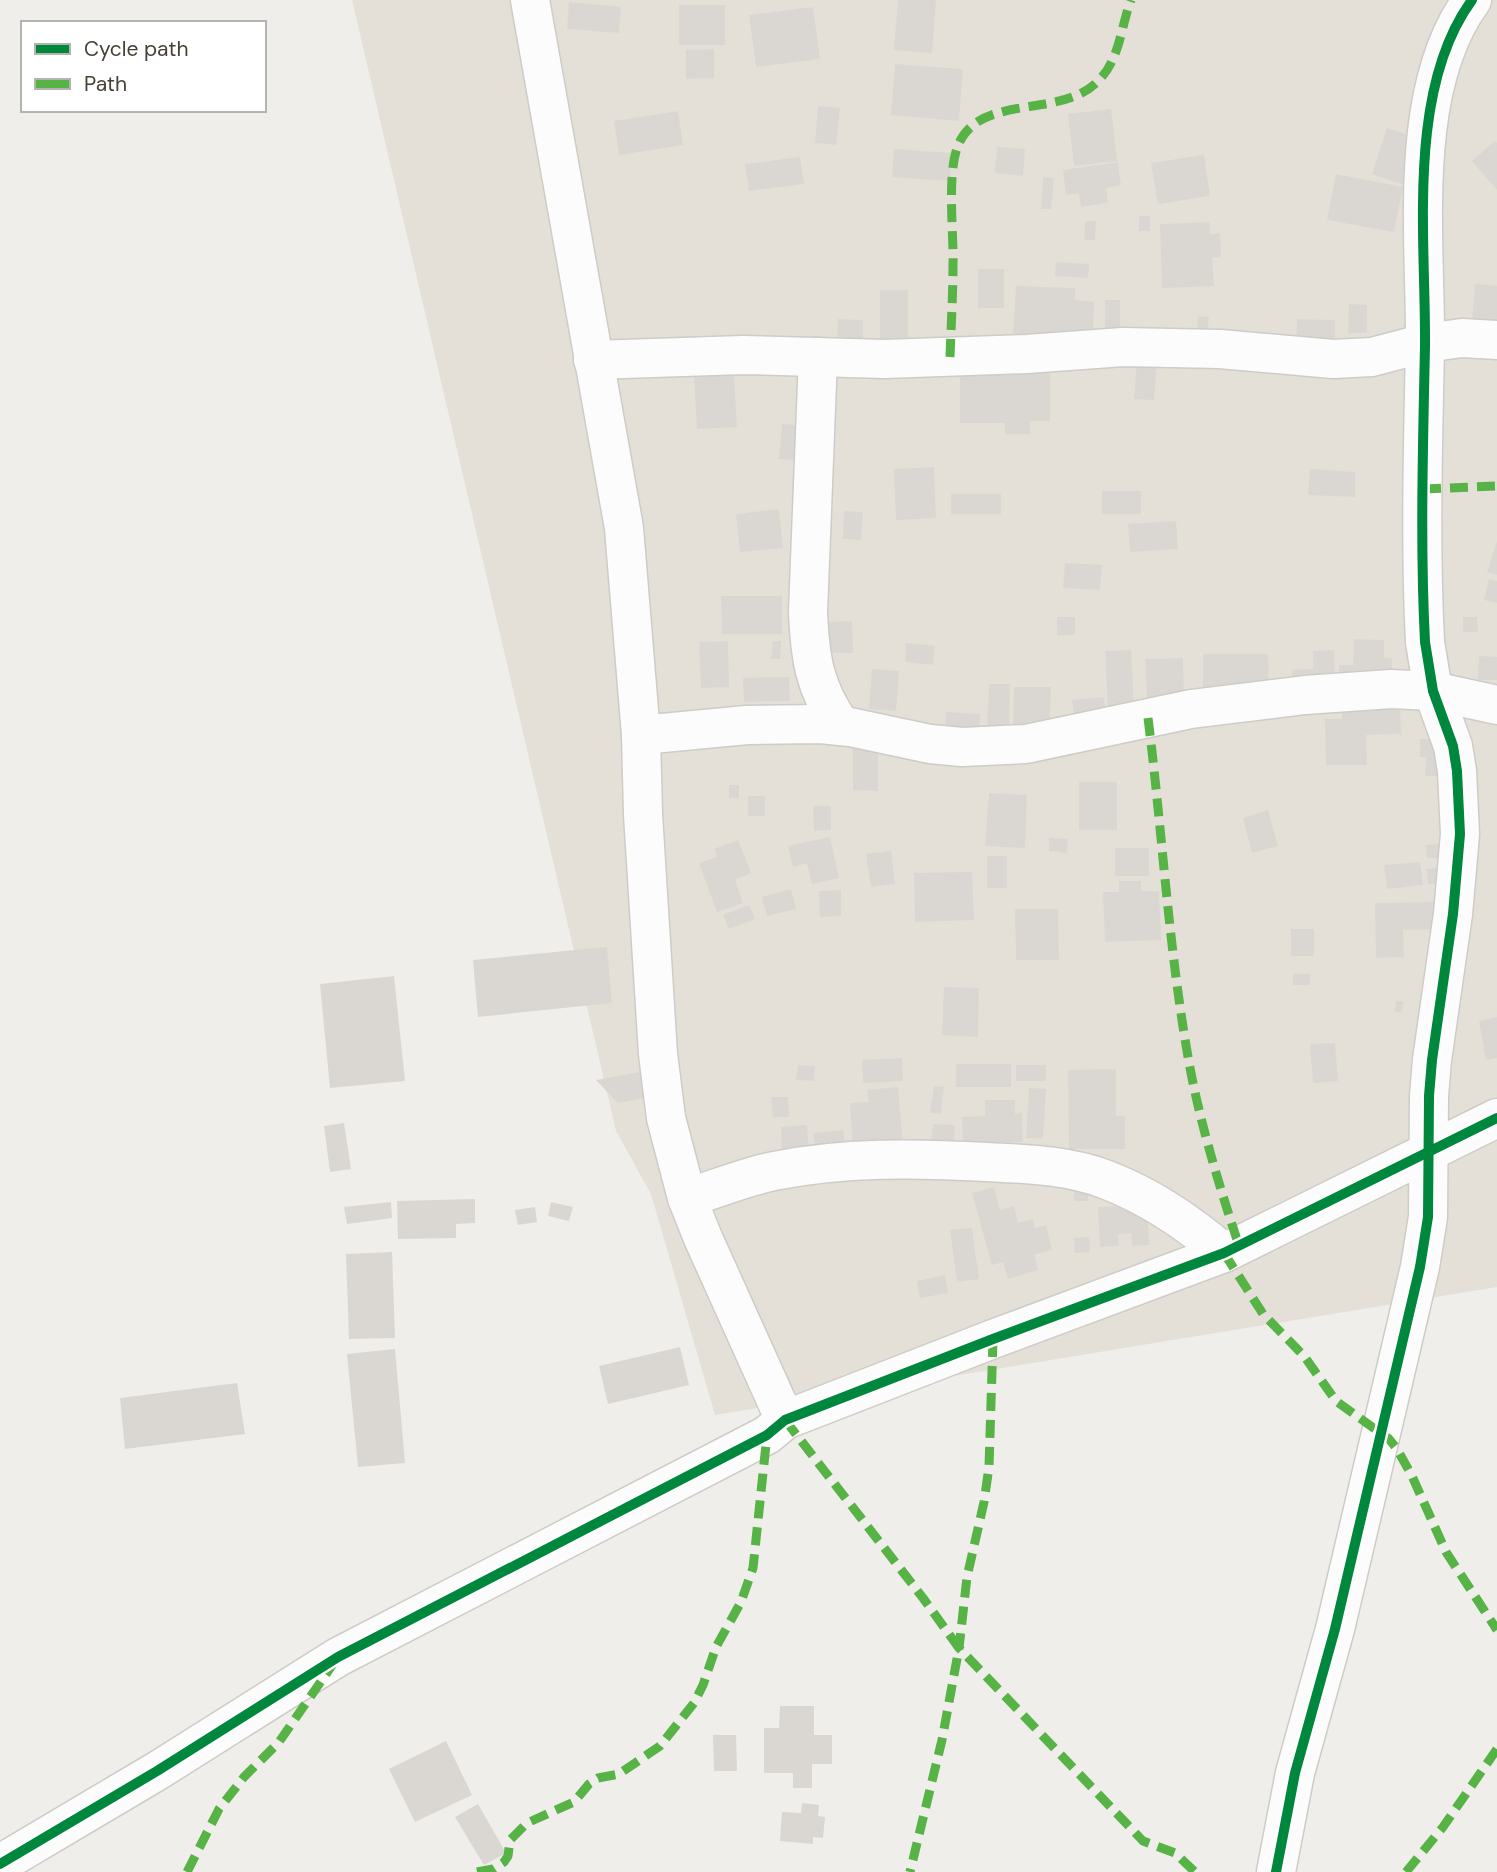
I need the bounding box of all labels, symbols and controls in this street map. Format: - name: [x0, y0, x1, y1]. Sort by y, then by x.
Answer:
- legend: [21, 21, 266, 112]
- text: Cycle path: [84, 35, 189, 63]
- text: Path: [84, 70, 127, 98]

